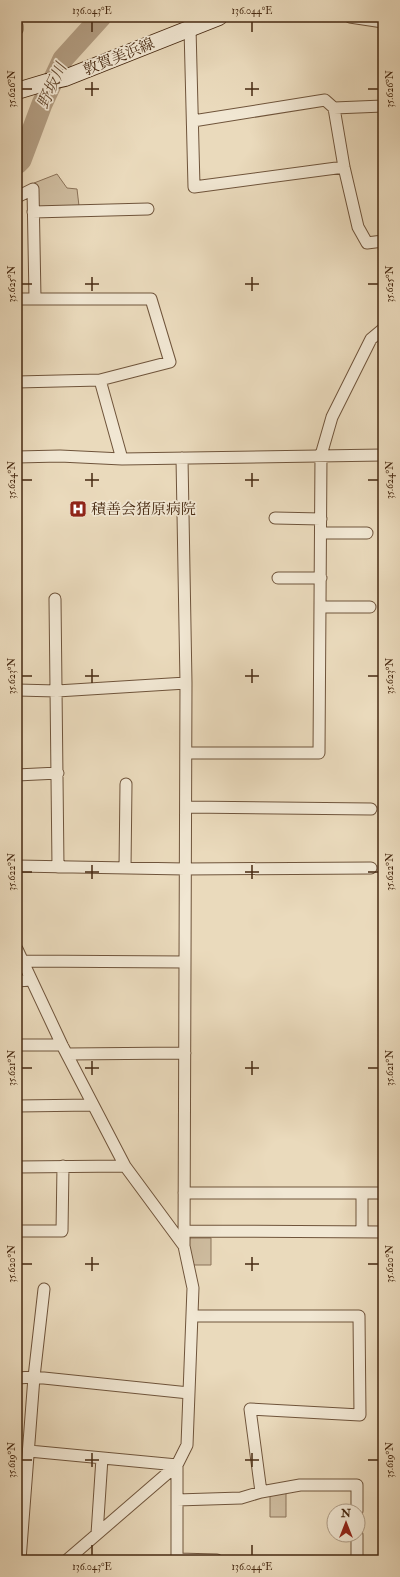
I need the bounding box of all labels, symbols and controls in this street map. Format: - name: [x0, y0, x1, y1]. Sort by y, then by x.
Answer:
- text: 136.043°E: [72, 5, 112, 17]
- text: 136.044°E: [232, 5, 273, 17]
- street label: 敦賀美浜線: [81, 34, 157, 80]
- water label: 野坂川: [33, 58, 72, 112]
- text: 35.626°N: [6, 70, 18, 108]
- text: 35.626°N: [384, 70, 396, 108]
- text: 35.625°N: [6, 265, 18, 302]
- text: 35.625°N: [384, 265, 396, 302]
- text: 35.624°N: [6, 461, 18, 499]
- text: 35.624°N: [384, 461, 396, 499]
- hospital icon: 積善会猪原病院: [68, 499, 88, 519]
- place label: 積善会猪原病院: [91, 500, 196, 519]
- text: 35.623°N: [6, 658, 18, 694]
- text: 35.623°N: [384, 658, 396, 694]
- text: 35.622°N: [6, 853, 18, 891]
- text: 35.622°N: [384, 853, 396, 891]
- text: 35.621°N: [6, 1050, 18, 1086]
- text: 35.621°N: [384, 1050, 396, 1086]
- text: 35.620°N: [6, 1245, 18, 1283]
- text: 35.620°N: [384, 1245, 396, 1283]
- text: 35.619°N: [6, 1442, 18, 1478]
- text: 35.619°N: [384, 1442, 396, 1478]
- north arrow: [326, 1503, 366, 1543]
- text: N: [340, 1507, 352, 1520]
- text: 136.043°E: [72, 1561, 112, 1573]
- text: 136.044°E: [232, 1561, 273, 1573]

